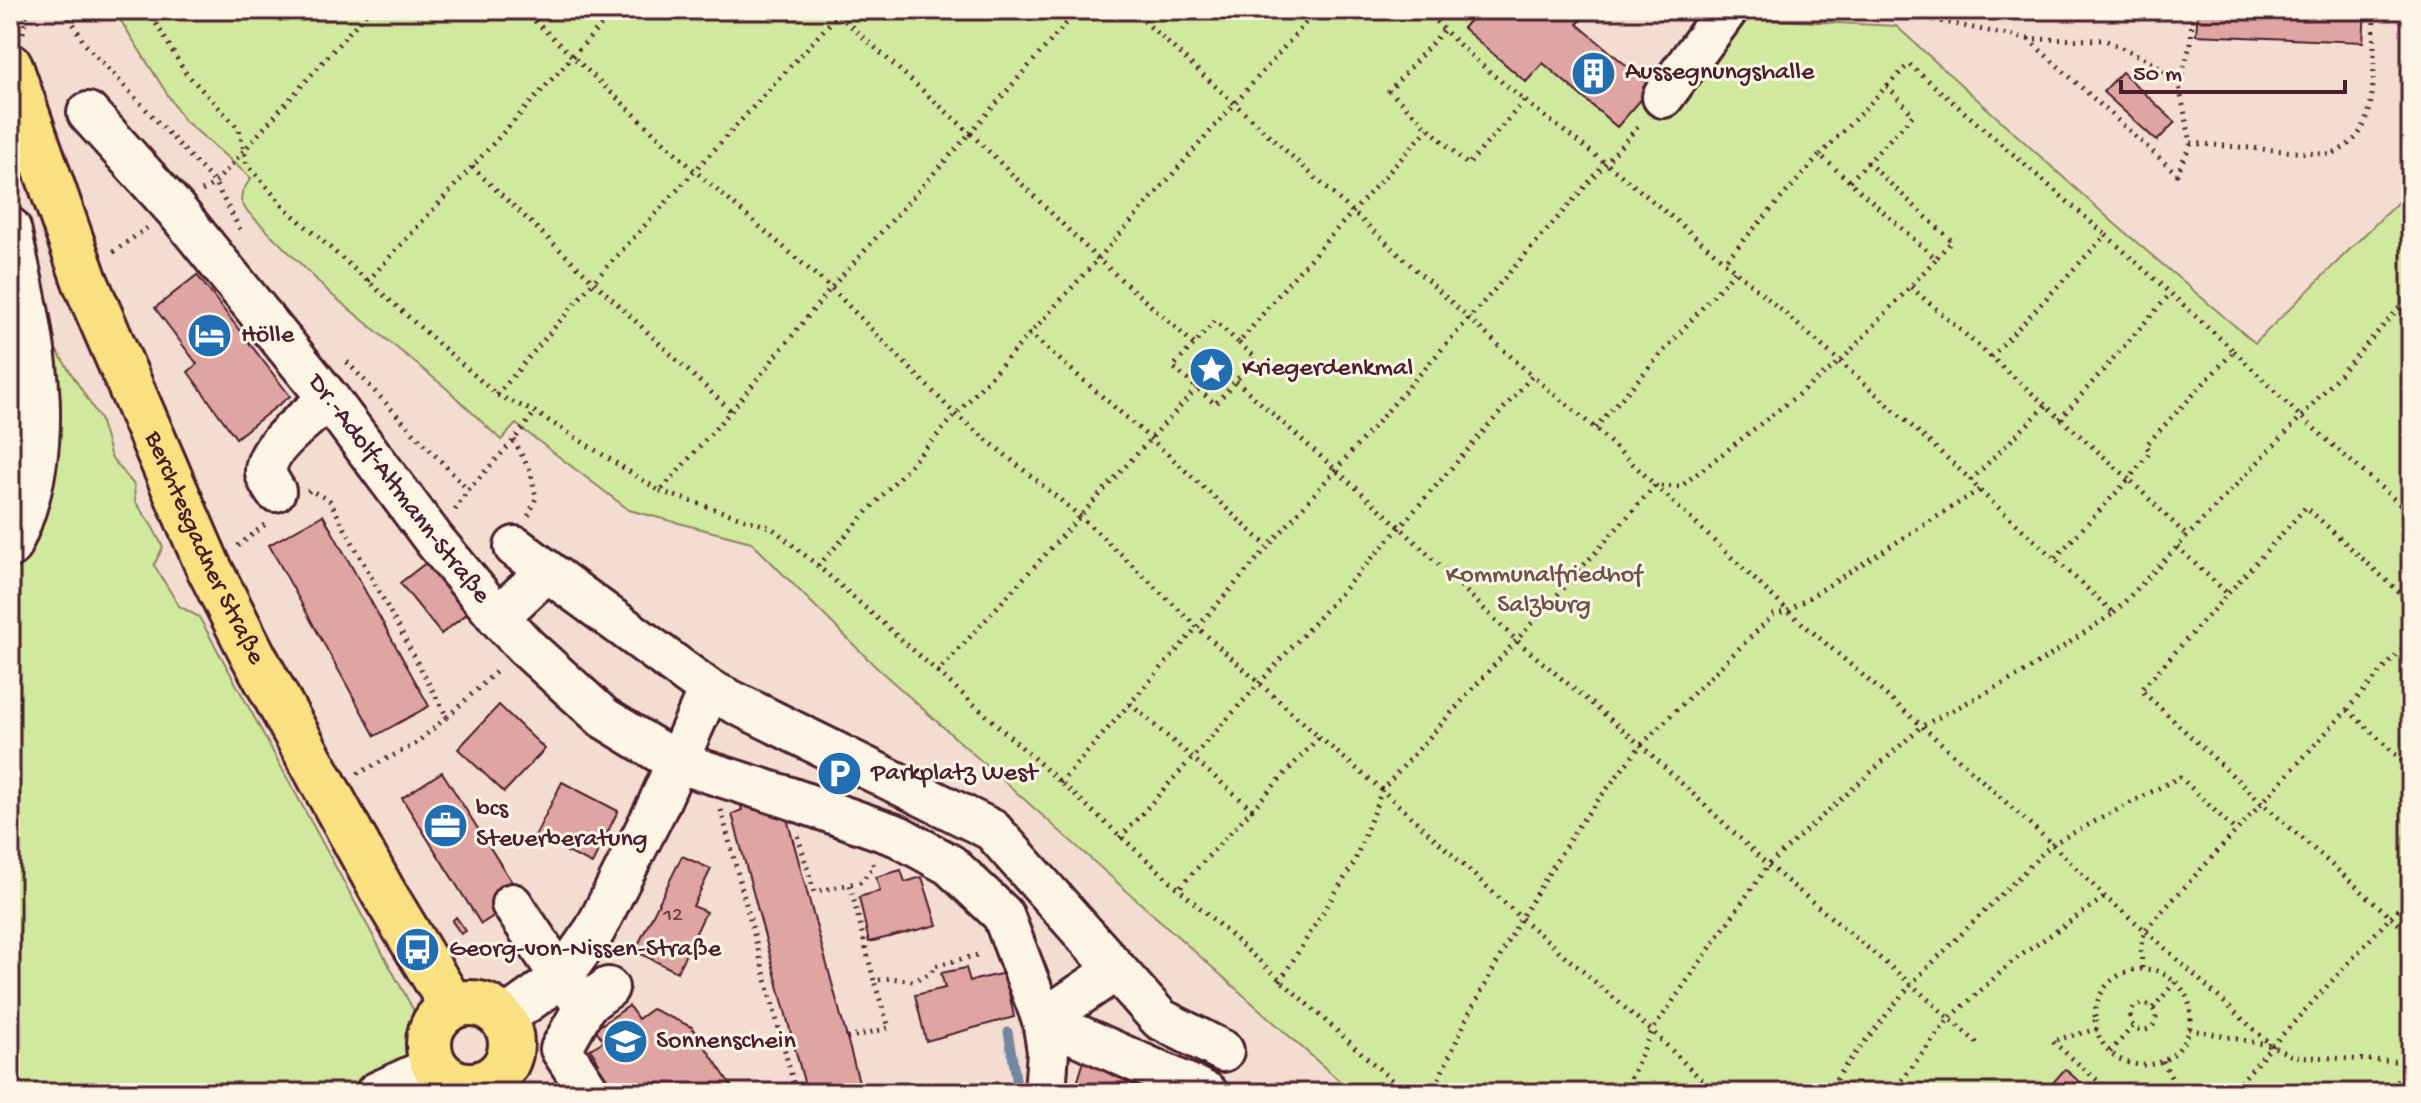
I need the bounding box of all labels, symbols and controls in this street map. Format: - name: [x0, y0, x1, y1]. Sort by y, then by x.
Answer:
- scale bar: [2121, 44, 2345, 94]
- building icon: Aussegnungshalle: [1570, 49, 1618, 97]
- place label: Aussegnungshalle: [1625, 58, 1815, 89]
- text: 50 m: [2133, 61, 2182, 90]
- hotel icon: Hölle: [186, 312, 234, 360]
- place label: Hölle: [241, 321, 295, 352]
- place icon: Kriegerdenkmal: [1187, 345, 1235, 393]
- place label: Kriegerdenkmal: [1242, 354, 1413, 385]
- street label: Dr.-Adolf-Altmann-Straße: [299, 367, 497, 611]
- street label: Berchtesgadner Straße: [136, 426, 271, 671]
- park label: Kommunalfriedhof Salzburg: [1446, 561, 1644, 622]
- parking icon: Parkplatz West: [816, 750, 864, 798]
- place label: Parkplatz West: [870, 759, 1040, 790]
- place label: bcs Steuerberatung: [476, 795, 648, 856]
- office icon: bcs Steuerberatung: [421, 801, 469, 849]
- house number: 12: [662, 903, 683, 929]
- bus stop icon: Georg-von-Nissen-Straße: [394, 926, 442, 974]
- place label: Georg-von-Nissen-Straße: [449, 935, 722, 966]
- school or university icon: Sonnenschein: [601, 1018, 649, 1066]
- place label: Sonnenschein: [656, 1027, 796, 1058]

